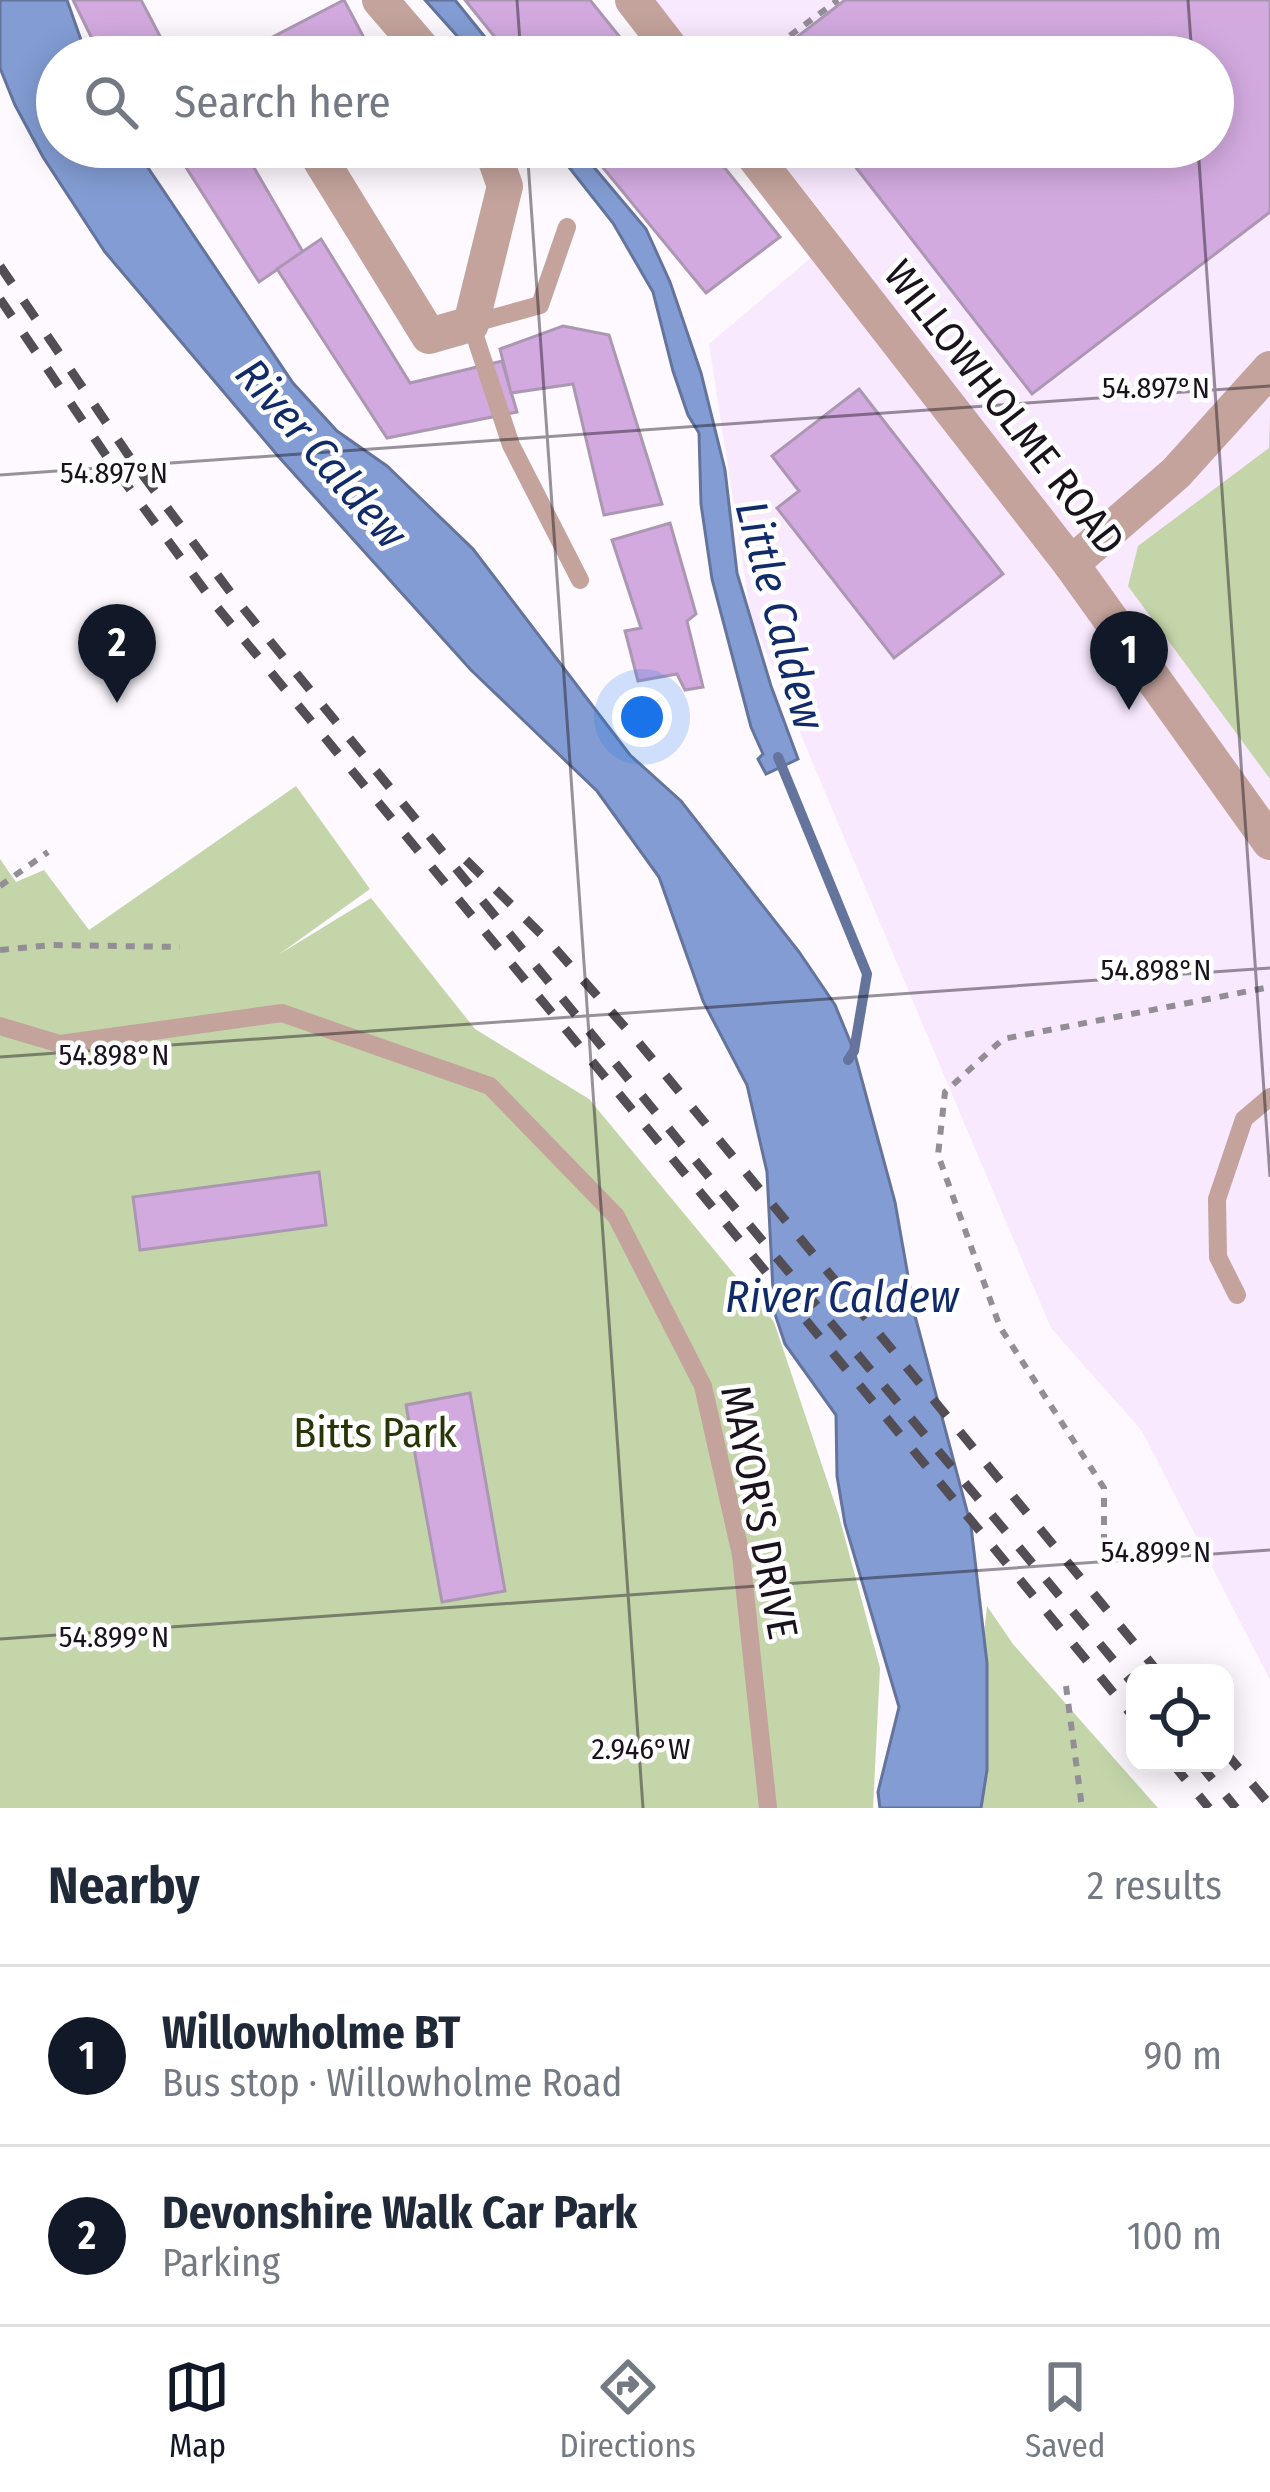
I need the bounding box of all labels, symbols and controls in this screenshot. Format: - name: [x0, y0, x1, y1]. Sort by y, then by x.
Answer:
- search box: [36, 36, 1234, 168]
- icon: search: [78, 69, 144, 135]
- text: Search here: [174, 75, 391, 129]
- street label: WILLOWHOLME ROAD: [874, 250, 1135, 565]
- water label: River Caldew: [224, 348, 419, 560]
- text: 54.897°N: [1102, 370, 1210, 406]
- text: 54.897°N: [60, 455, 168, 491]
- water label: Little Caldew: [724, 495, 837, 736]
- pin: 2: [78, 604, 156, 703]
- pin: 1: [1090, 611, 1168, 710]
- your location: [612, 687, 672, 747]
- text: 54.898°N: [1100, 952, 1212, 988]
- text: 54.898°N: [58, 1037, 170, 1073]
- water label: River Caldew: [725, 1270, 960, 1324]
- street label: MAYOR'S DRIVE: [710, 1381, 808, 1643]
- park label: Bitts Park: [293, 1408, 457, 1458]
- text: 54.899°N: [1101, 1534, 1211, 1570]
- text: 54.899°N: [59, 1619, 169, 1655]
- map controls: [1126, 1664, 1234, 1772]
- button: locate: [1126, 1664, 1234, 1772]
- text: 2.946°W: [592, 1731, 690, 1767]
- text: Nearby: [48, 1855, 200, 1917]
- text: 2 results: [1087, 1863, 1222, 1909]
- text: Willowholme BT: [162, 2006, 460, 2060]
- text: 1: [79, 2033, 95, 2079]
- text: 90 m: [1144, 2033, 1222, 2079]
- text: Bus stop · Willowholme Road: [162, 2060, 622, 2106]
- text: Devonshire Walk Car Park: [162, 2186, 637, 2240]
- text: 2: [78, 2213, 96, 2259]
- text: 100 m: [1127, 2213, 1222, 2259]
- text: Parking: [162, 2240, 280, 2286]
- tab: Map: [164, 2354, 230, 2466]
- tab: Directions: [559, 2354, 696, 2466]
- tab: Saved: [1025, 2354, 1105, 2466]

